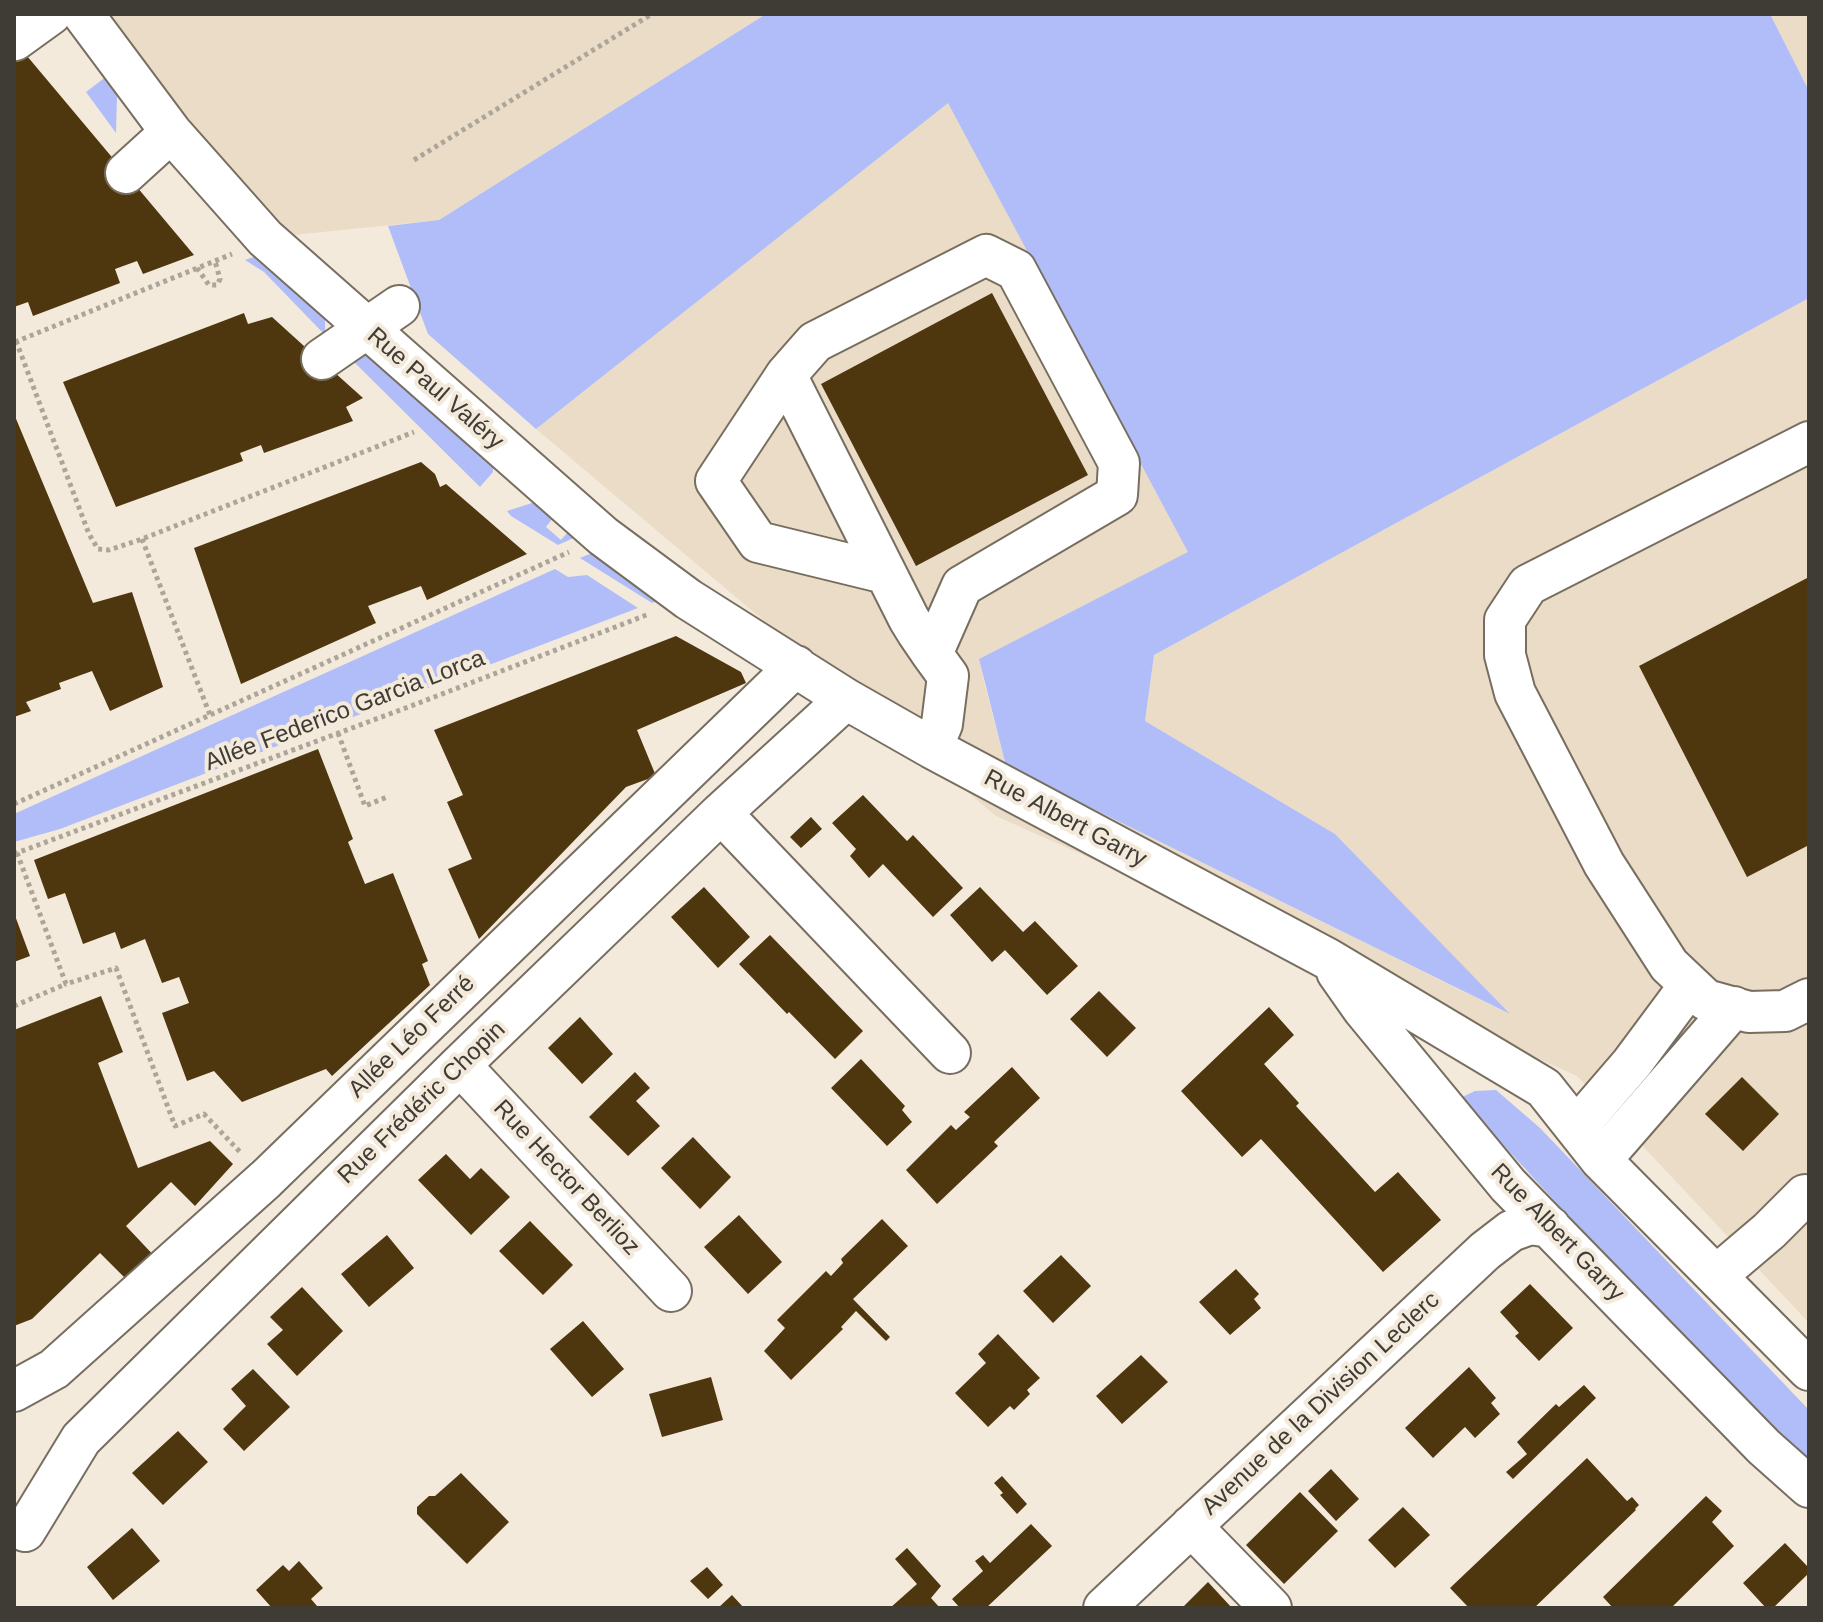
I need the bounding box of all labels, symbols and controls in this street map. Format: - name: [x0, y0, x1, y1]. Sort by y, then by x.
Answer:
- street label: Rue Paul Valéry: [361, 322, 509, 456]
- street label: Allée Federico Garcia Lorca: [201, 644, 489, 778]
- street label: Rue Albert Garry: [979, 764, 1151, 874]
- street label: Allée Léo Ferré: [343, 970, 481, 1104]
- street label: Rue Frédéric Chopin: [332, 1016, 512, 1190]
- street label: Rue Hector Berlioz: [487, 1095, 645, 1261]
- street label: Rue Albert Garry: [1484, 1158, 1630, 1308]
- street label: Avenue de la Division Leclerc: [1196, 1286, 1446, 1522]

